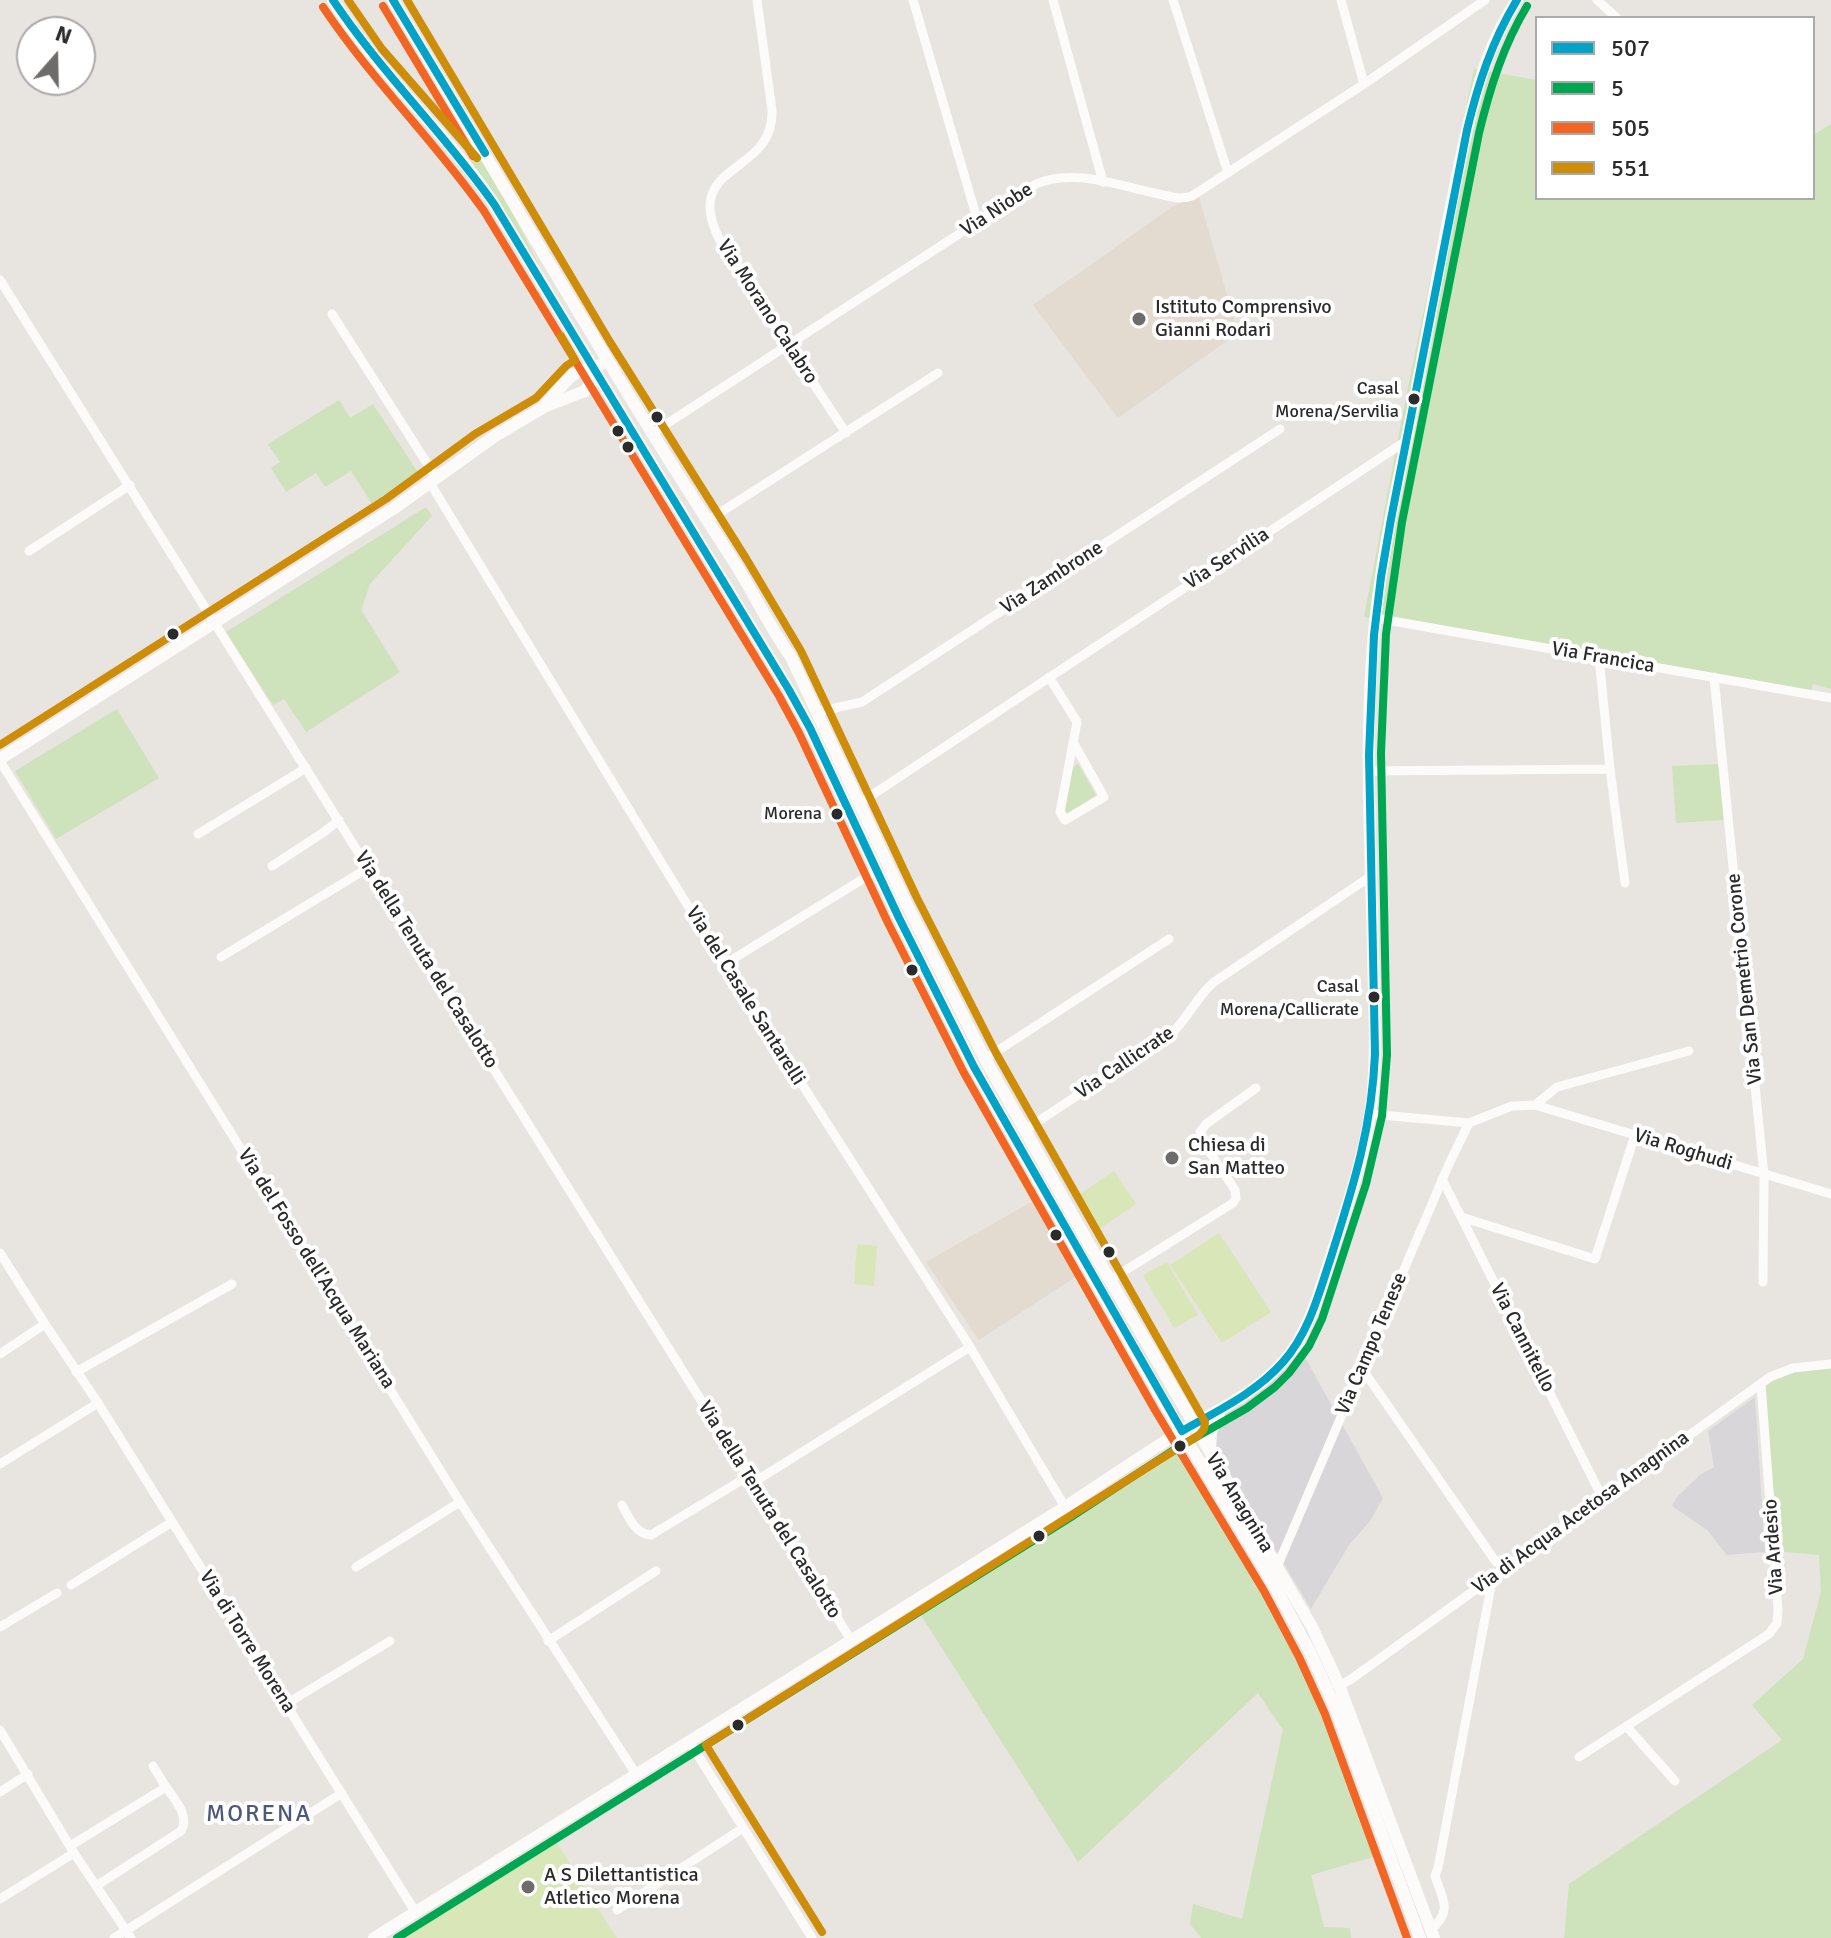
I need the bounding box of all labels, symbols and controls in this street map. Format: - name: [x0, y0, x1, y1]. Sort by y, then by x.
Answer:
- north arrow: [16, 16, 96, 96]
- legend: [1535, 16, 1815, 200]
- text: N: [52, 20, 76, 50]
- text: 507: [1611, 33, 1650, 63]
- text: 5: [1611, 73, 1624, 103]
- text: 505: [1611, 113, 1650, 143]
- text: 551: [1611, 153, 1650, 183]
- street label: Via Niobe: [956, 178, 1038, 242]
- street label: Via Morano Calabro: [711, 235, 823, 389]
- place label: Istituto Comprensivo Gianni Rodari: [1155, 296, 1332, 343]
- marker: Istituto Comprensivo Gianni Rodari: [1130, 310, 1148, 328]
- place label: Casal Morena/Servilia: [1275, 378, 1399, 420]
- marker: Casal Morena/Servilia: [1406, 391, 1422, 407]
- unlabelled marker: [649, 409, 665, 425]
- unlabelled marker: [610, 423, 626, 439]
- unlabelled marker: [620, 439, 636, 455]
- street label: Via Servilia: [1180, 523, 1274, 595]
- street label: Via Zambrone: [996, 536, 1108, 620]
- unlabelled marker: [165, 626, 181, 642]
- street label: Via Francica: [1550, 637, 1656, 679]
- place label: Morena: [764, 803, 822, 825]
- marker: Morena: [829, 806, 845, 822]
- street label: Via della Tenuta del Casalotto: [349, 847, 503, 1073]
- street label: Via San Demetrio Corone: [1722, 872, 1768, 1086]
- street label: Via del Casale Santarelli: [680, 902, 810, 1090]
- unlabelled marker: [904, 962, 920, 978]
- place label: Casal Morena/Callicrate: [1220, 976, 1359, 1018]
- marker: Casal Morena/Callicrate: [1366, 989, 1382, 1005]
- street label: Via Callicrate: [1071, 1021, 1179, 1105]
- street label: Via Roghudi: [1631, 1124, 1735, 1176]
- place label: Chiesa di San Matteo: [1188, 1134, 1285, 1181]
- street label: Via del Fosso dell'Acqua Mariana: [232, 1144, 400, 1394]
- marker: Chiesa di San Matteo: [1163, 1149, 1181, 1167]
- unlabelled marker: [1048, 1227, 1064, 1243]
- unlabelled marker: [1101, 1244, 1117, 1260]
- street label: Via Campo Tenese: [1331, 1269, 1413, 1419]
- street label: Via Cannitello: [1484, 1279, 1560, 1397]
- street label: Via della Tenuta del Casalotto: [692, 1397, 846, 1623]
- street label: Via di Acqua Acetosa Anagnina: [1468, 1426, 1694, 1600]
- unlabelled marker: [1172, 1438, 1188, 1454]
- street label: Via Anagnina: [1200, 1449, 1278, 1557]
- street label: Via Ardesio: [1759, 1498, 1789, 1596]
- unlabelled marker: [1031, 1528, 1047, 1544]
- street label: Via di Torre Morena: [193, 1566, 301, 1718]
- unlabelled marker: [730, 1717, 746, 1733]
- district label: MORENA: [206, 1801, 312, 1829]
- place label: A S Dilettantistica Atletico Morena: [544, 1864, 699, 1911]
- marker: A S Dilettantistica Atletico Morena: [519, 1878, 537, 1896]

